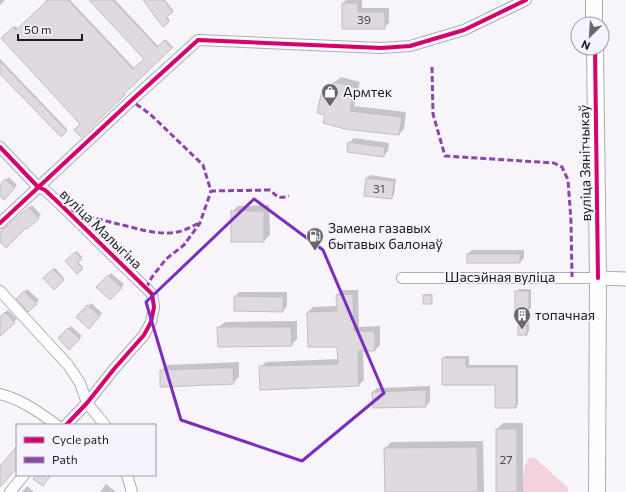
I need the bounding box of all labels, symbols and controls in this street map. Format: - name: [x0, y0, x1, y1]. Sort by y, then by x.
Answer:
- house number: 39: [357, 12, 371, 26]
- scale bar: [18, 16, 82, 42]
- north arrow: [570, 16, 610, 56]
- text: 50 m: [24, 22, 52, 36]
- text: N: [579, 38, 592, 53]
- shop icon: Армтек: [320, 82, 340, 107]
- place label: Армтек: [343, 83, 393, 100]
- street label: вуліца Зянітчыкаў: [575, 104, 594, 222]
- house number: 31: [373, 181, 385, 195]
- street label: вуліца Малыгіна: [57, 185, 146, 272]
- place label: Замена газавых бытавых балонаў: [328, 219, 443, 252]
- fuel station icon: Замена газавых бытавых балонаў: [305, 226, 325, 251]
- street label: Шасэйная вуліца: [445, 268, 555, 285]
- building icon: топачная: [512, 305, 532, 330]
- place label: топачная: [535, 306, 595, 323]
- legend: [16, 424, 156, 476]
- text: Cycle path: [52, 432, 109, 446]
- text: Path: [52, 452, 78, 466]
- house number: 27: [500, 452, 512, 466]

